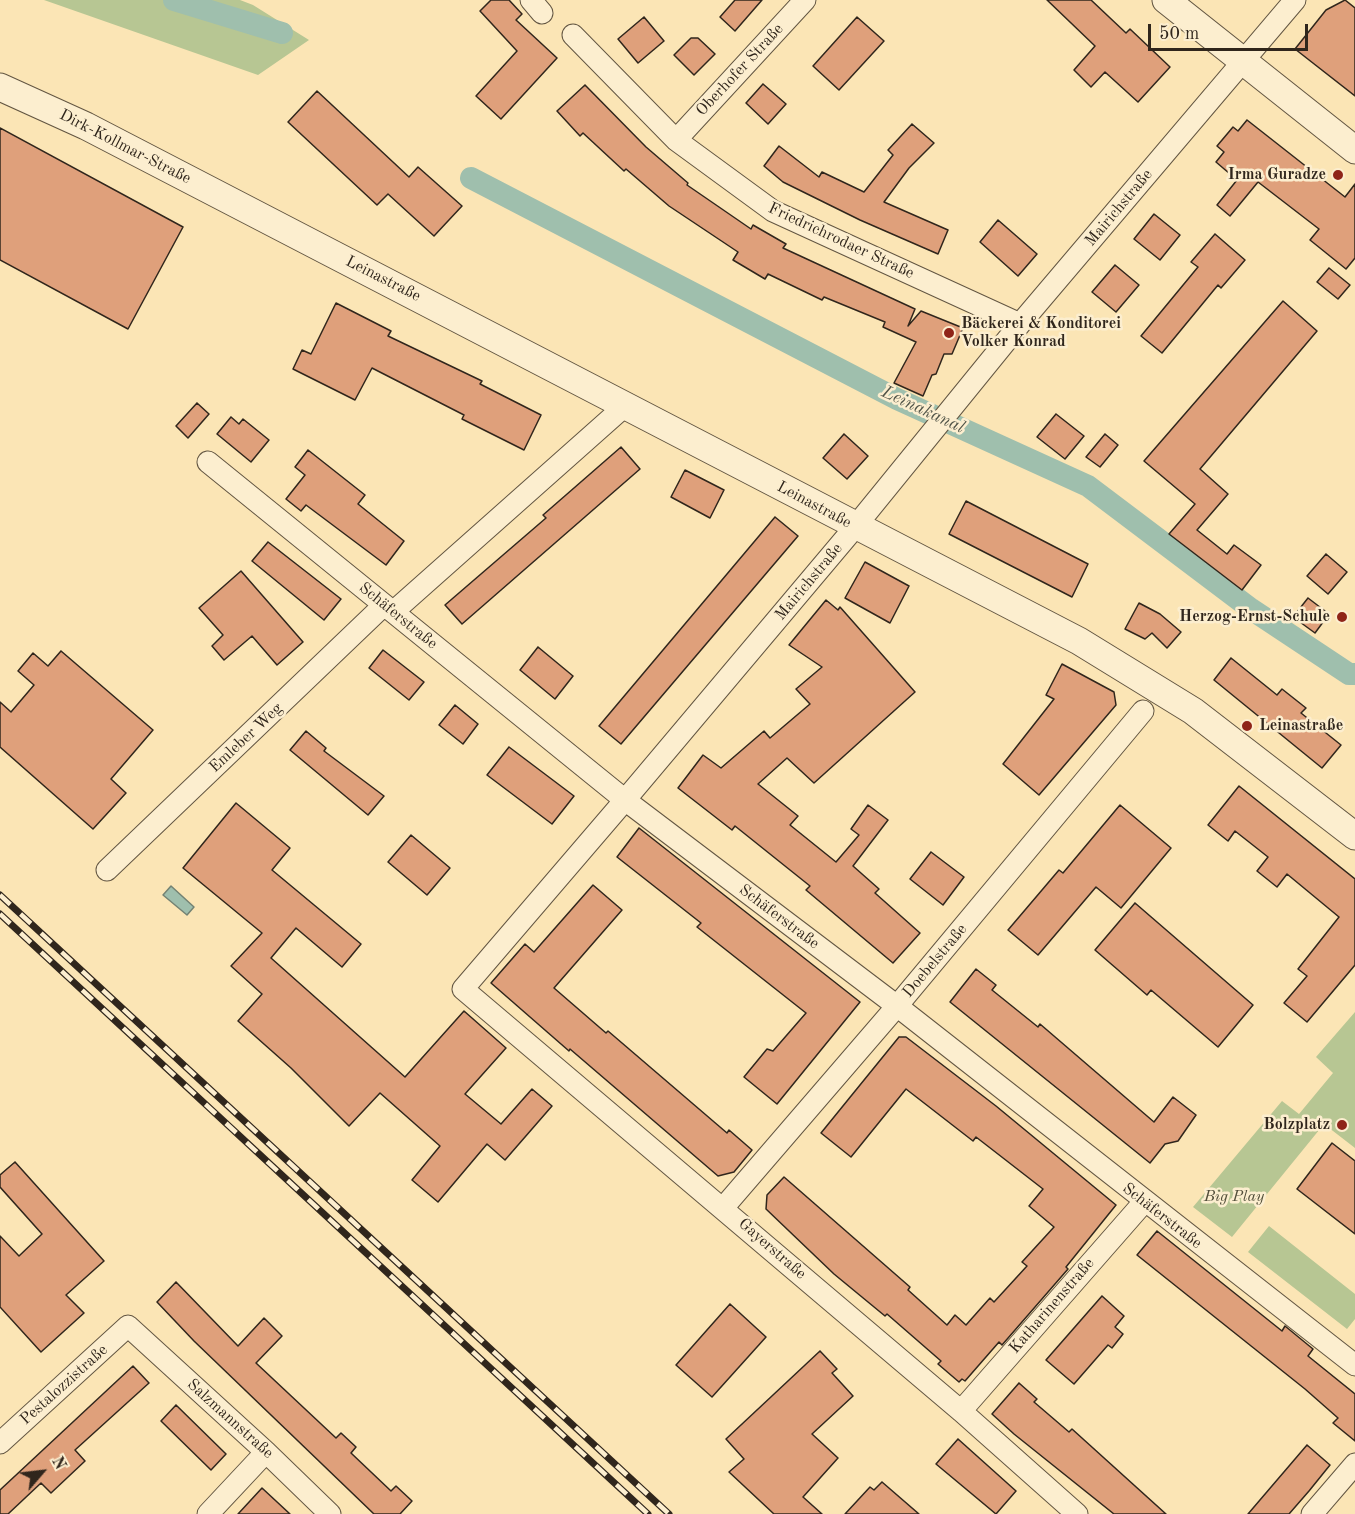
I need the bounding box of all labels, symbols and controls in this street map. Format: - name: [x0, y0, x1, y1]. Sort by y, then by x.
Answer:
- scale bar: [1151, 12, 1312, 50]
- street label: Oberhofer Straße: [692, 20, 788, 120]
- text: 50 m: [1159, 25, 1199, 43]
- street label: Dirk-Kollmar-Straße: [56, 106, 194, 188]
- street label: Mairichstraße: [1081, 165, 1157, 251]
- place label: Irma Guradze: [1228, 165, 1326, 185]
- marker: Irma Guradze: [1331, 168, 1345, 182]
- street label: Friedrichrodaer Straße: [765, 199, 917, 283]
- street label: Leinastraße: [342, 252, 424, 306]
- place label: Bäckerei & Konditorei Volker Konrad: [961, 314, 1121, 352]
- marker: Bäckerei & Konditorei Volker Konrad: [942, 326, 956, 340]
- water label: Leinakanal: [878, 381, 968, 439]
- street label: Leinastraße: [773, 477, 855, 533]
- street label: Mairichstraße: [771, 539, 847, 625]
- street label: Schäferstraße: [355, 578, 441, 654]
- place label: Herzog-Ernst-Schule: [1179, 607, 1330, 627]
- marker: Herzog-Ernst-Schule: [1335, 610, 1349, 624]
- street label: Emleber Weg: [205, 699, 287, 777]
- place label: Leinastraße: [1259, 716, 1343, 736]
- marker: Leinastraße: [1240, 719, 1254, 733]
- street label: Schäferstraße: [735, 881, 823, 953]
- street label: Doebelstraße: [899, 920, 971, 1002]
- place label: Bolzplatz: [1263, 1115, 1330, 1135]
- marker: Bolzplatz: [1335, 1118, 1349, 1132]
- street label: Schäferstraße: [1118, 1179, 1206, 1253]
- park label: Big Play: [1204, 1187, 1264, 1207]
- street label: Gayerstraße: [734, 1214, 810, 1284]
- street label: Katharinenstraße: [1005, 1254, 1099, 1358]
- street label: Pestalozzistraße: [16, 1341, 112, 1429]
- street label: Salzmannstraße: [183, 1375, 277, 1463]
- north arrow: [12, 1442, 72, 1502]
- text: N: [48, 1454, 68, 1473]

